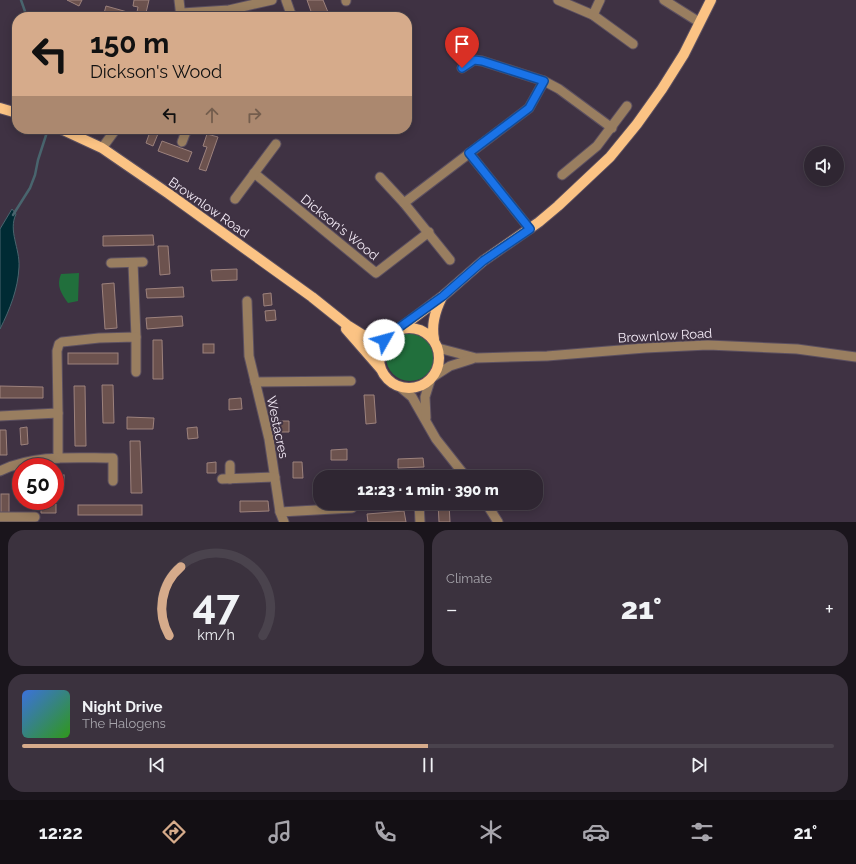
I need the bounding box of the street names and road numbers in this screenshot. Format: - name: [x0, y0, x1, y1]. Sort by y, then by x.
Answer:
- street label: Brownlow Road: [166, 174, 252, 241]
- street label: Dickson's Wood: [298, 192, 382, 263]
- street label: Brownlow Road: [617, 326, 713, 345]
- street label: Westacres: [264, 394, 291, 460]

